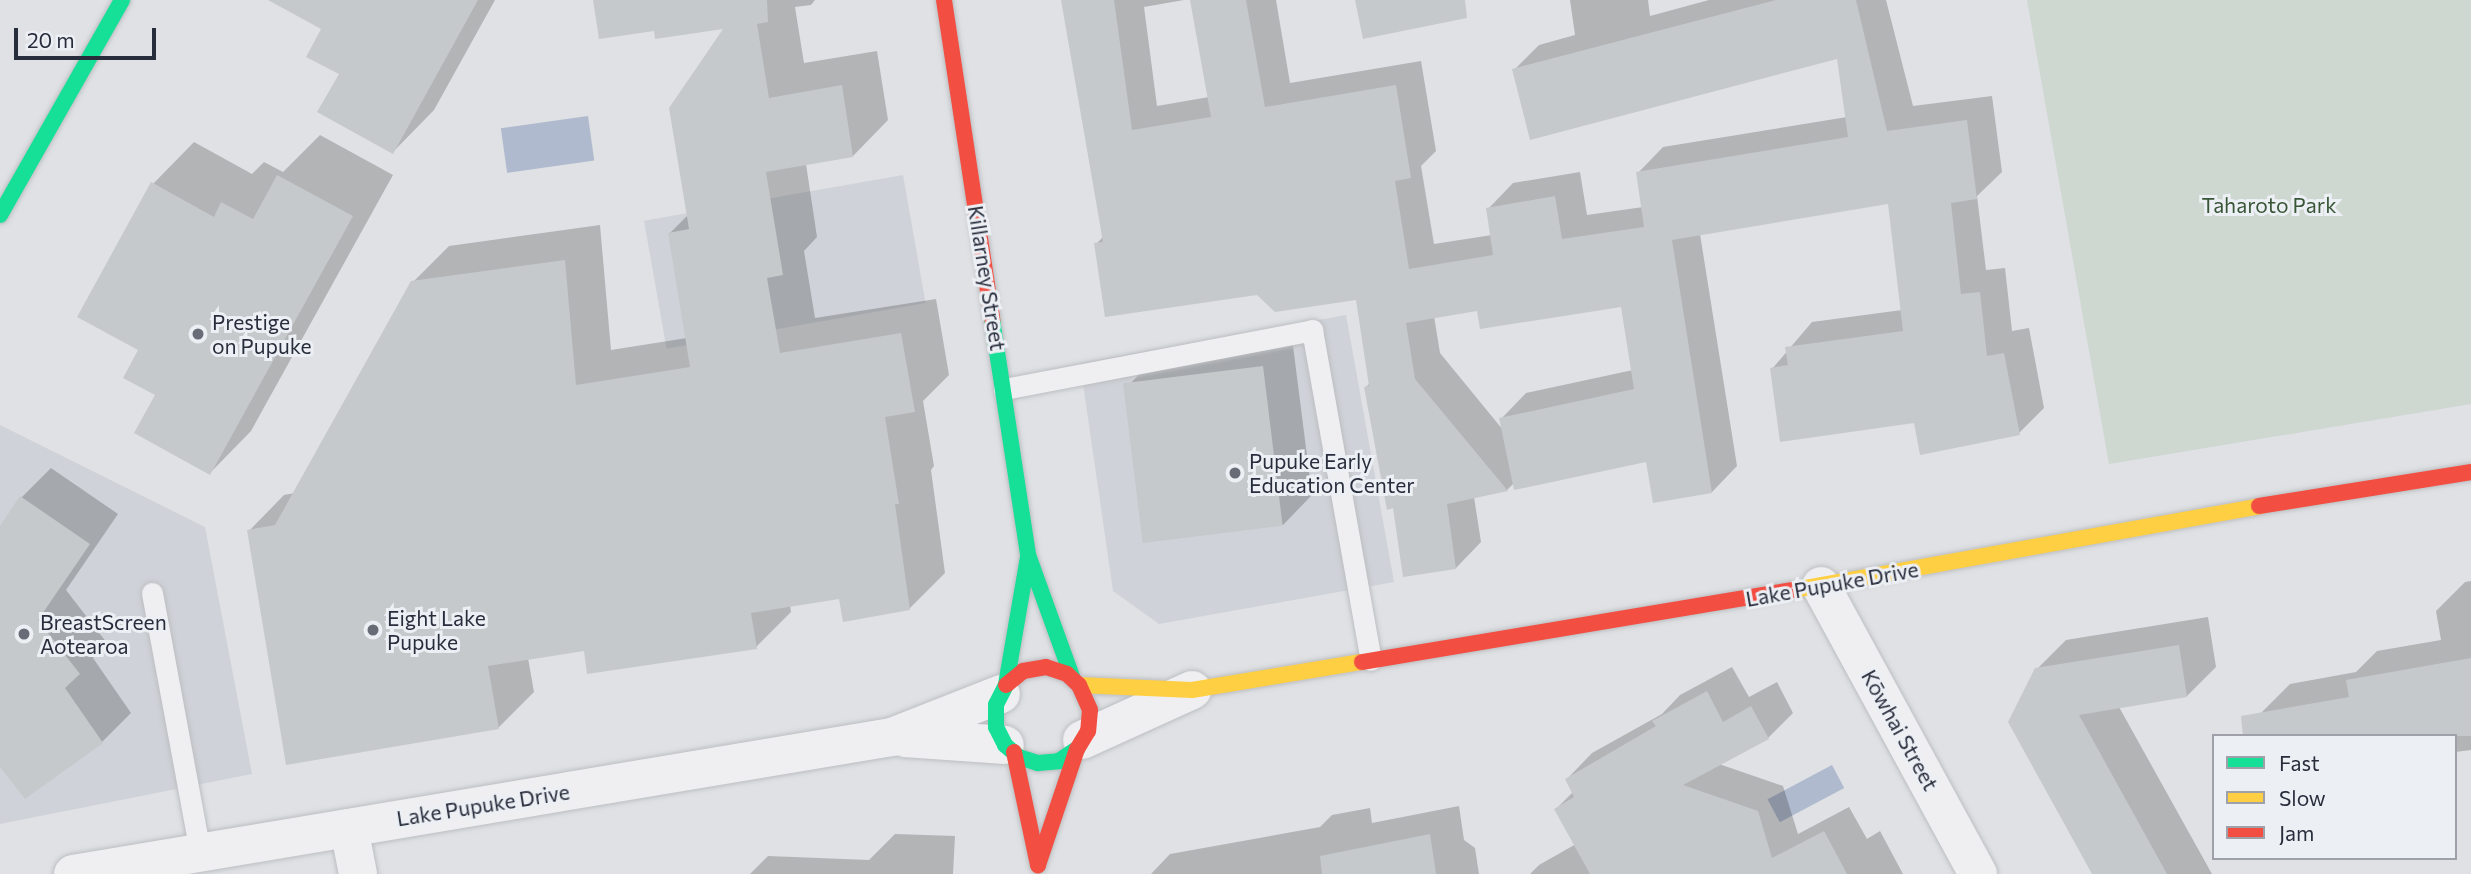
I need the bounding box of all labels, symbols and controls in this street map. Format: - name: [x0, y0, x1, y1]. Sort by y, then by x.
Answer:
- scale bar: [18, 14, 159, 58]
- text: 20 m: [27, 27, 75, 52]
- park label: Taharoto Park: [2201, 192, 2337, 218]
- street label: Killarney Street: [963, 204, 1011, 352]
- place label: Prestige on Pupuke: [212, 309, 312, 359]
- marker: Prestige on Pupuke: [190, 326, 206, 342]
- place label: Pupuke Early Education Center: [1249, 448, 1415, 498]
- marker: Pupuke Early Education Center: [1227, 465, 1243, 481]
- street label: Lake Pupuke Drive: [1744, 556, 1920, 612]
- place label: Eight Lake Pupuke: [387, 605, 486, 655]
- place label: BreastScreen Aotearoa: [40, 609, 167, 659]
- marker: Eight Lake Pupuke: [365, 622, 381, 638]
- marker: BreastScreen Aotearoa: [14, 624, 34, 644]
- street label: Kōwhai Street: [1856, 665, 1944, 795]
- legend: [2212, 734, 2457, 860]
- text: Fast: [2279, 750, 2320, 775]
- street label: Lake Pupuke Drive: [395, 779, 571, 831]
- text: Slow: [2279, 785, 2326, 810]
- text: Jam: [2279, 820, 2314, 845]

